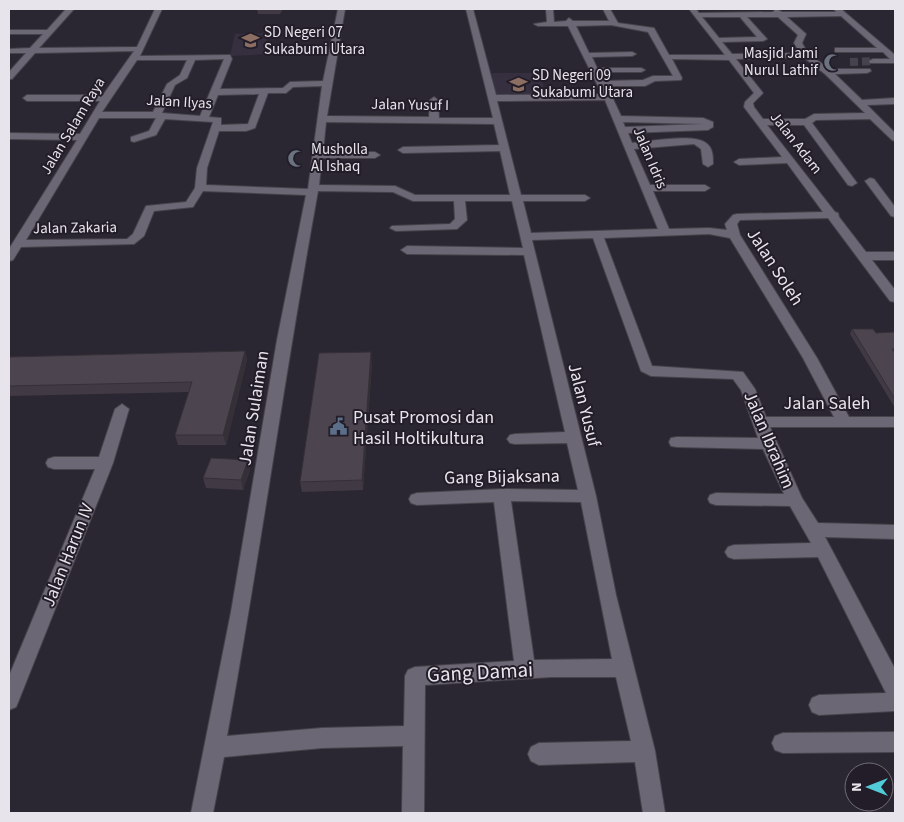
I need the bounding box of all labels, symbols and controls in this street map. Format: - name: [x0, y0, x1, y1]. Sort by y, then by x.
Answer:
- place label: SD Negeri 07 Sukabumi Utara: [264, 22, 365, 60]
- school or university icon: SD Negeri 07 Sukabumi Utara: [240, 31, 260, 51]
- place label: Masjid Jami Nurul Lathif: [744, 43, 819, 81]
- mosque icon: Masjid Jami Nurul Lathif: [822, 52, 842, 72]
- place label: SD Negeri 09 Sukabumi Utara: [532, 65, 633, 103]
- street label: Jalan Salam Raya: [36, 73, 110, 179]
- school or university icon: SD Negeri 09 Sukabumi Utara: [508, 74, 528, 94]
- street label: Jalan Ilyas: [146, 90, 212, 114]
- street label: Jalan Yusuf I: [371, 94, 449, 116]
- street label: Jalan Adam: [765, 107, 827, 179]
- street label: Jalan Idris: [628, 124, 672, 192]
- place label: Musholla Al Ishaq: [311, 139, 368, 177]
- mosque icon: Musholla Al Ishaq: [287, 148, 307, 168]
- street label: Jalan Zakaria: [33, 217, 117, 239]
- street label: Jalan Soleh: [741, 224, 809, 310]
- street label: Jalan Sulaiman: [233, 349, 275, 467]
- street label: Jalan Yusuf: [562, 361, 607, 450]
- street label: Jalan Ibrahim: [737, 387, 801, 493]
- street label: Jalan Saleh: [784, 391, 870, 416]
- place label: Pusat Promosi dan Hasil Holtikultura: [353, 405, 494, 451]
- public building icon: Pusat Promosi dan Hasil Holtikultura: [329, 417, 349, 437]
- street label: Gang Bijaksana: [444, 463, 560, 491]
- street label: Jalan Harun IV: [36, 499, 100, 610]
- street label: Gang Damai: [426, 654, 534, 690]
- north arrow: [844, 762, 894, 812]
- text: N: [847, 782, 867, 792]

